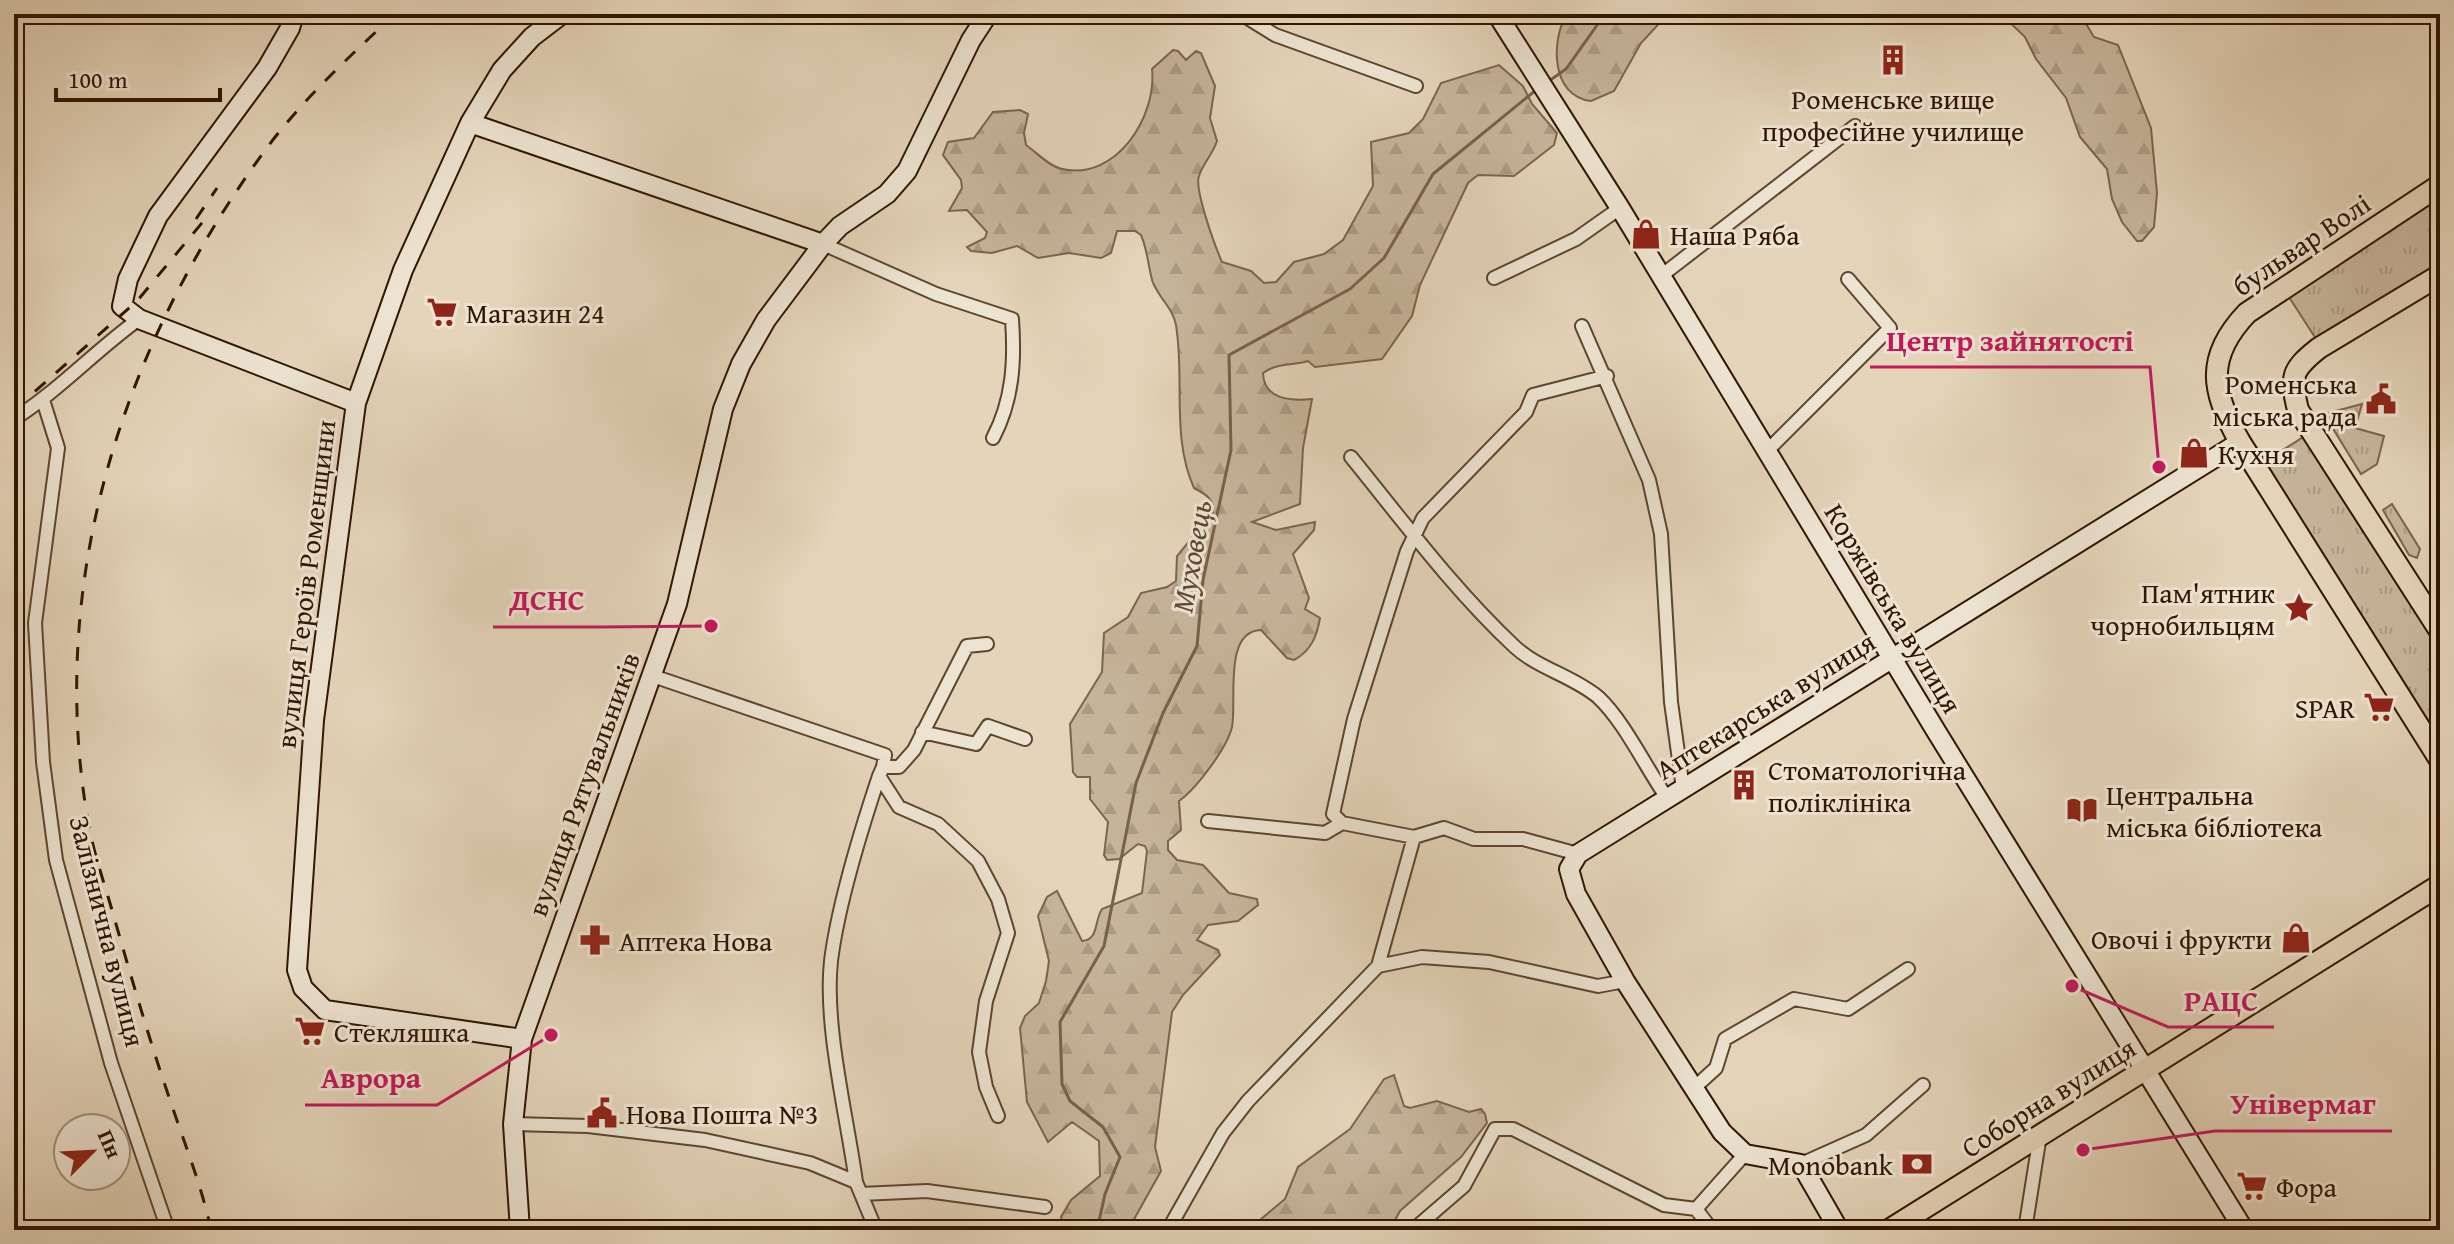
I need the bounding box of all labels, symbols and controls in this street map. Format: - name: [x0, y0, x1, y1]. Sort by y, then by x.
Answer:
- building icon: Роменське вище професійне училище: [1876, 43, 1910, 77]
- scale bar: [56, 52, 220, 102]
- text: 100 m: [68, 62, 128, 97]
- place label: Роменське вище професійне училище: [1762, 78, 2024, 151]
- street label: бульвар Волі: [2224, 182, 2378, 305]
- place label: Наша Ряба: [1670, 214, 1800, 255]
- shop icon: Наша Ряба: [1629, 217, 1663, 251]
- place label: Магазин 24: [466, 292, 605, 333]
- supermarket icon: Магазин 24: [425, 295, 459, 329]
- callout: Центр зайнятості: [1870, 313, 2150, 367]
- text: Центр зайнятості: [1886, 318, 2134, 362]
- place label: Роменська міська рада: [2212, 363, 2358, 436]
- public building icon: Роменська міська рада: [2364, 382, 2398, 416]
- street label: вулиця Героїв Роменщини: [265, 417, 345, 751]
- place label: Кухня: [2218, 433, 2294, 474]
- shop icon: Кухня: [2177, 436, 2211, 470]
- street label: Коржівська вулиця: [1815, 495, 1973, 721]
- water label: Муховець: [1159, 496, 1223, 616]
- place label: Пам'ятник чорнобильцям: [2090, 572, 2275, 645]
- callout: ДСНС: [493, 573, 601, 627]
- text: ДСНС: [508, 577, 585, 621]
- place icon: Пам'ятник чорнобильцям: [2282, 591, 2316, 625]
- street label: Аптекарська вулиця: [1647, 621, 1883, 789]
- street label: вулиця Рятувальників: [516, 646, 650, 922]
- place label: SPAR: [2295, 687, 2356, 728]
- supermarket icon: SPAR: [2362, 690, 2396, 724]
- place label: Стоматологічна поліклініка: [1768, 749, 1967, 822]
- building icon: Стоматологічна поліклініка: [1727, 768, 1761, 802]
- place label: Центральна міська бібліотека: [2106, 774, 2323, 847]
- library icon: Центральна міська бібліотека: [2065, 793, 2099, 827]
- street label: Залізнична вулиця: [59, 811, 157, 1051]
- place label: Овочі і фрукти: [2091, 918, 2272, 959]
- place label: Аптека Нова: [619, 920, 773, 961]
- shop icon: Овочі і фрукти: [2279, 921, 2313, 955]
- pharmacy icon: Аптека Нова: [578, 923, 612, 957]
- callout: РАЦС: [2168, 973, 2274, 1027]
- text: РАЦС: [2184, 978, 2258, 1022]
- place label: Стекляшка: [334, 1011, 470, 1052]
- supermarket icon: Стекляшка: [293, 1014, 327, 1048]
- street label: Соборна вулиця: [1953, 1027, 2143, 1167]
- callout: Аврора: [305, 1051, 437, 1105]
- text: Аврора: [321, 1055, 422, 1099]
- callout: Універмаг: [2215, 1077, 2392, 1131]
- text: Універмаг: [2230, 1081, 2376, 1125]
- place label: Нова Пошта №3: [626, 1093, 819, 1134]
- public building icon: Нова Пошта №3: [585, 1096, 619, 1130]
- north arrow: [52, 1112, 132, 1192]
- text: Пн: [90, 1124, 131, 1163]
- place label: Monobank: [1768, 1144, 1894, 1185]
- bank icon: Monobank: [1900, 1147, 1934, 1181]
- place label: Фора: [2276, 1166, 2338, 1207]
- supermarket icon: Фора: [2235, 1169, 2269, 1203]

